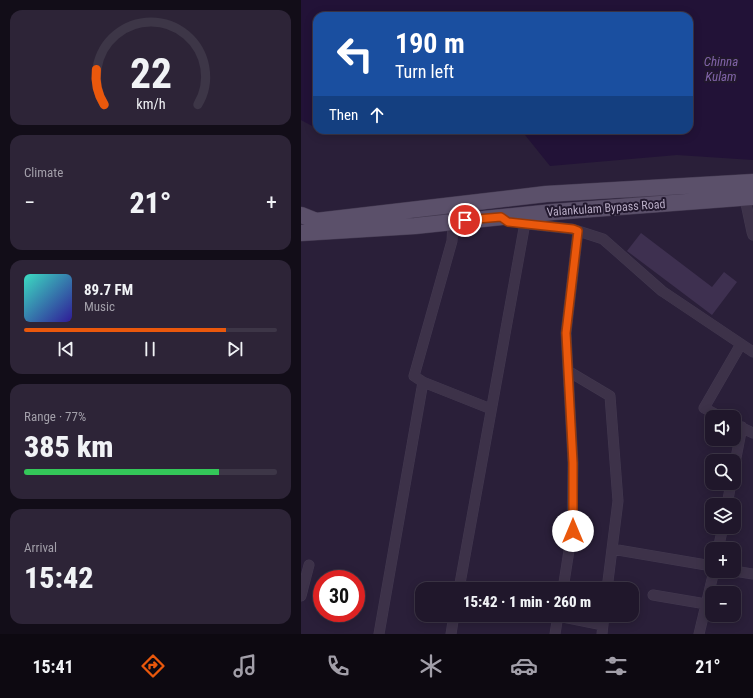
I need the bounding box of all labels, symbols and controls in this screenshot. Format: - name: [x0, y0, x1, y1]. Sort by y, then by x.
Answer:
- text: 190 m: [395, 27, 465, 60]
- icon: left: [329, 28, 381, 80]
- text: 22: [129, 49, 172, 98]
- water label: Chinna Kulam: [704, 54, 738, 84]
- text: Turn left: [395, 61, 454, 82]
- text: km/h: [136, 96, 165, 112]
- icon: ahead: [366, 104, 388, 126]
- text: Then: [329, 106, 358, 124]
- text: Climate: [24, 165, 63, 180]
- text: 21°: [129, 185, 172, 220]
- text: −: [24, 190, 35, 215]
- text: +: [266, 190, 277, 215]
- street label: Valankulam Bypass Road: [546, 197, 666, 219]
- pin: [448, 203, 482, 237]
- icon: arrive: [454, 209, 476, 231]
- text: 89.7 FM: [84, 281, 133, 299]
- text: Music: [84, 299, 115, 314]
- icon: previous: [55, 338, 77, 360]
- icon: pause: [139, 338, 161, 360]
- icon: next: [224, 338, 246, 360]
- text: Range · 77%: [24, 409, 86, 424]
- map controls: [705, 410, 741, 622]
- button: sound: [705, 410, 741, 446]
- text: 385 km: [24, 429, 113, 464]
- button: search: [705, 454, 741, 490]
- button: layers: [705, 498, 741, 534]
- position arrow: [552, 510, 594, 552]
- text: Arrival: [24, 540, 57, 555]
- button: +: [705, 542, 741, 578]
- text: 15:42: [24, 560, 93, 595]
- speed limit sign: 30: [313, 570, 365, 622]
- button: −: [705, 586, 741, 622]
- text: 15:42 · 1 min · 260 m: [463, 593, 591, 611]
- icon: directions: [139, 652, 167, 680]
- icon: music: [231, 652, 259, 680]
- icon: phone: [324, 652, 352, 680]
- icon: climate: [417, 652, 445, 680]
- icon: car: [510, 652, 538, 680]
- icon: filters: [602, 652, 630, 680]
- text: 15:41: [32, 656, 74, 677]
- text: 21°: [695, 656, 720, 677]

